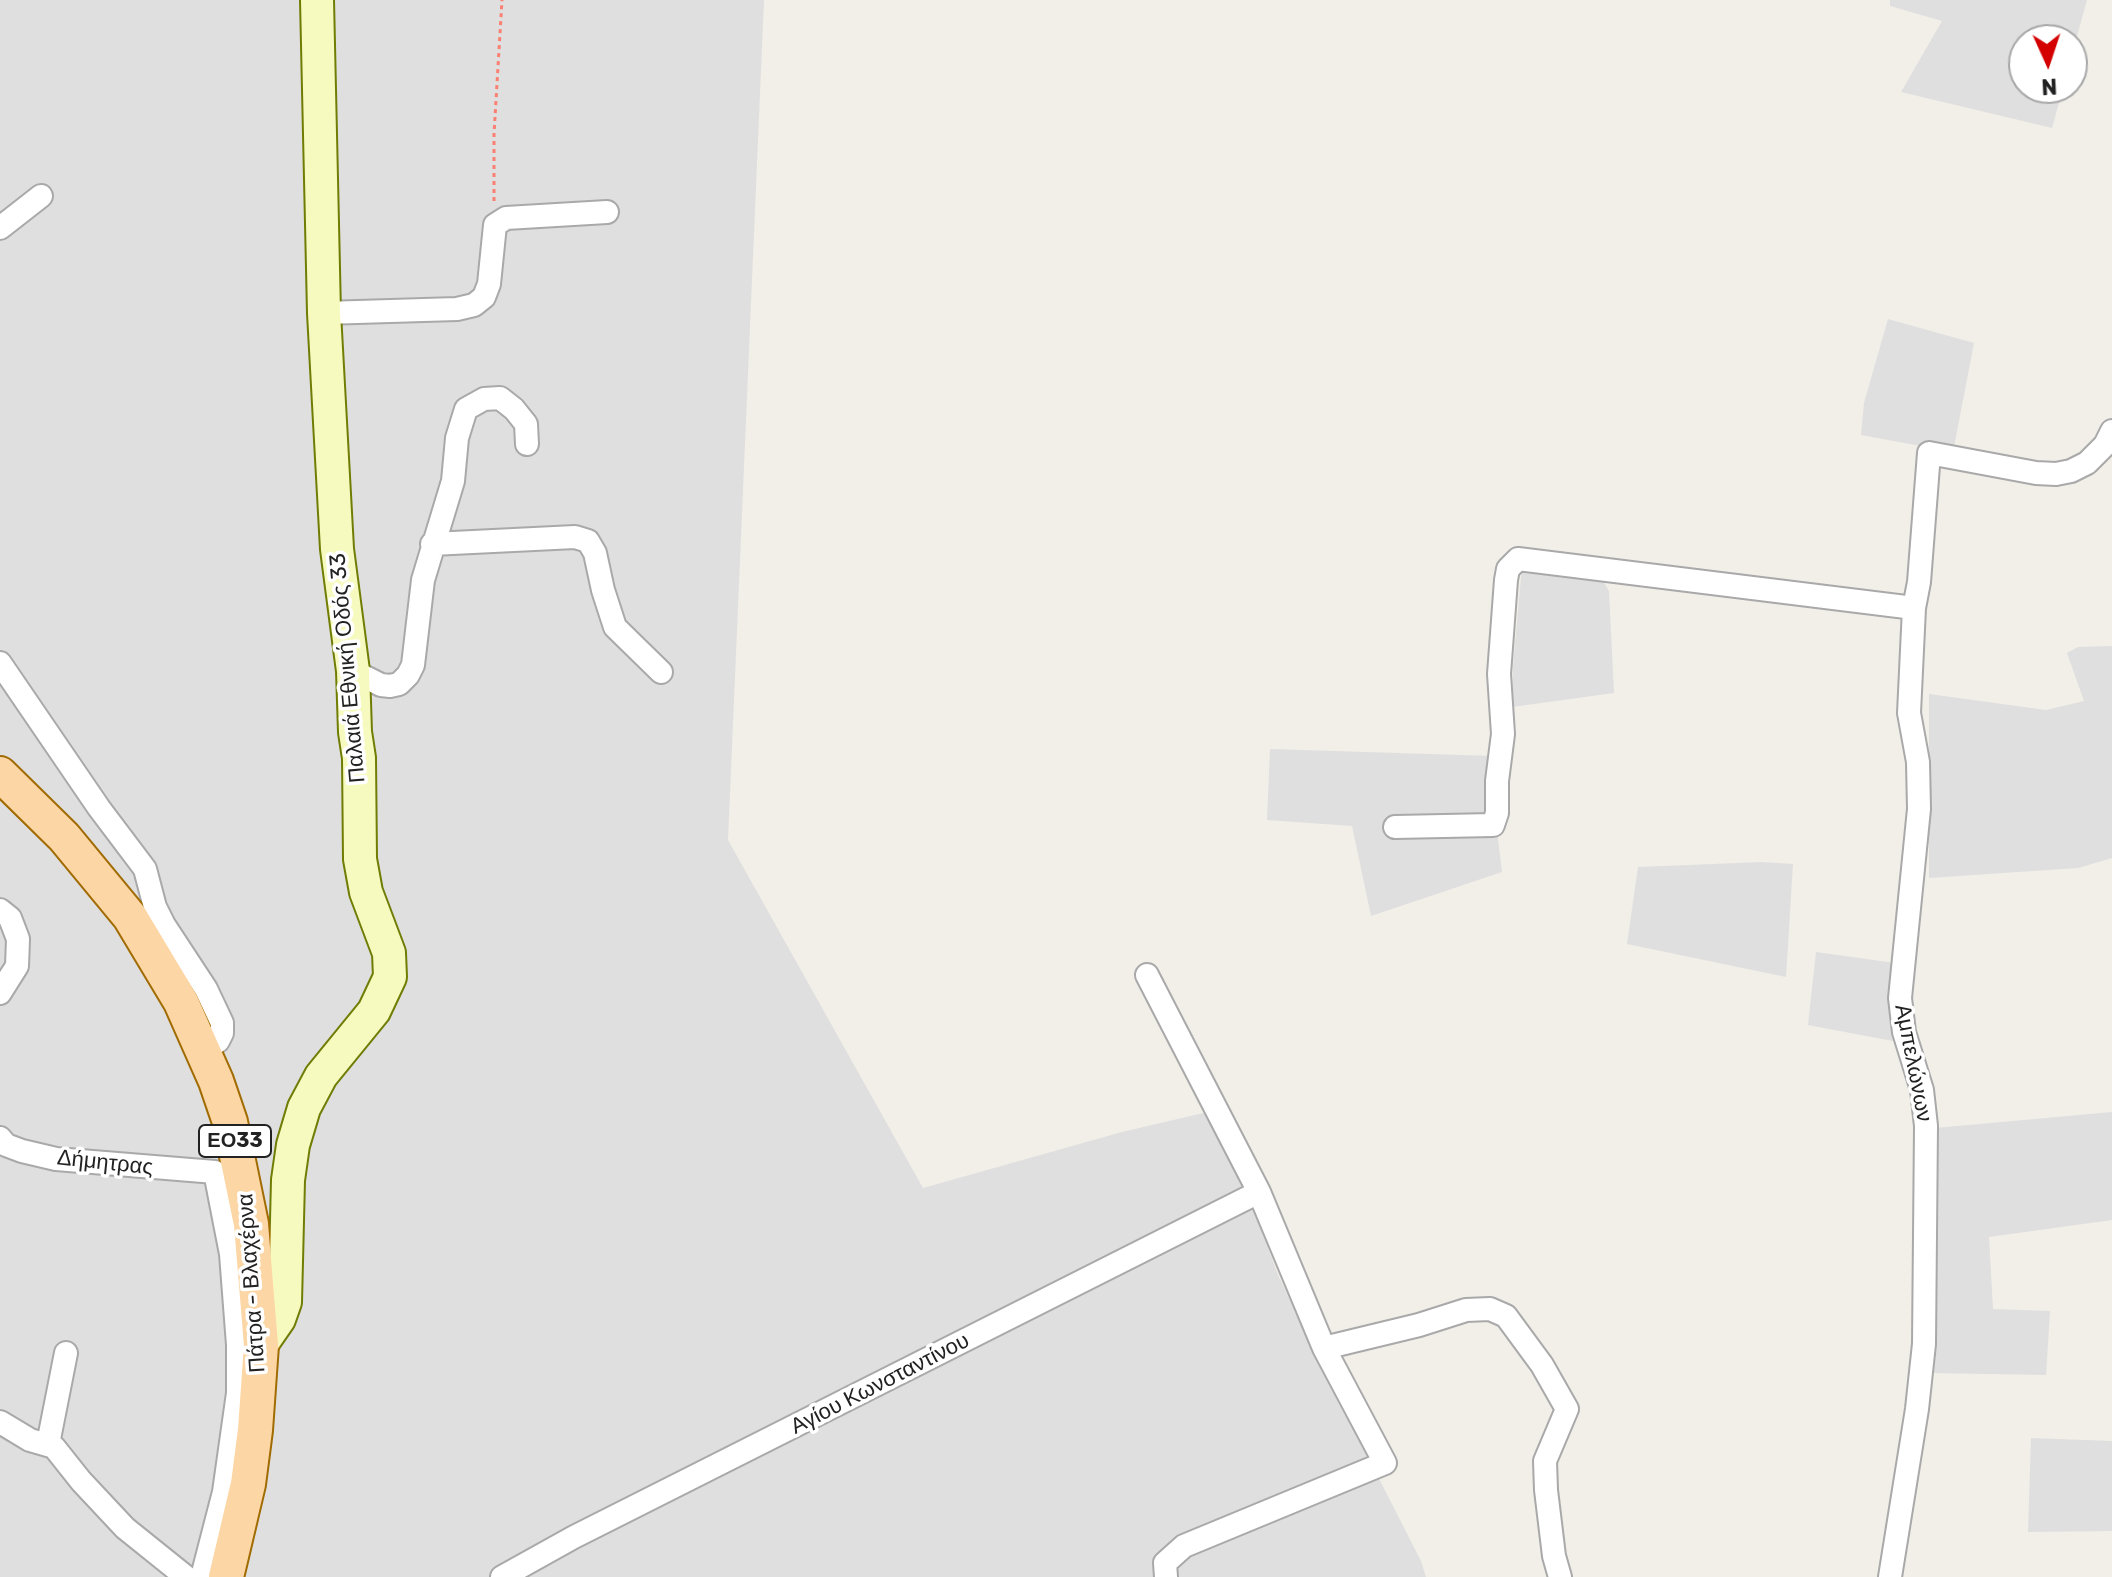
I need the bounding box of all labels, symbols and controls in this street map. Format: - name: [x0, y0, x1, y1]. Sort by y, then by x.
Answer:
- north arrow: [2008, 24, 2088, 104]
- text: N: [2041, 73, 2058, 100]
- street label: Παλαιά Εθνική Οδός 33: [325, 552, 371, 784]
- street label: Αμπελώνων: [1889, 1002, 1937, 1124]
- road number: ΕΟ33: [199, 1125, 271, 1157]
- street label: Δήμητρας: [56, 1145, 154, 1181]
- street label: Πάτρα - Βλαχέρνα: [233, 1192, 271, 1374]
- street label: Αγίου Κωνσταντίνου: [786, 1328, 974, 1440]

